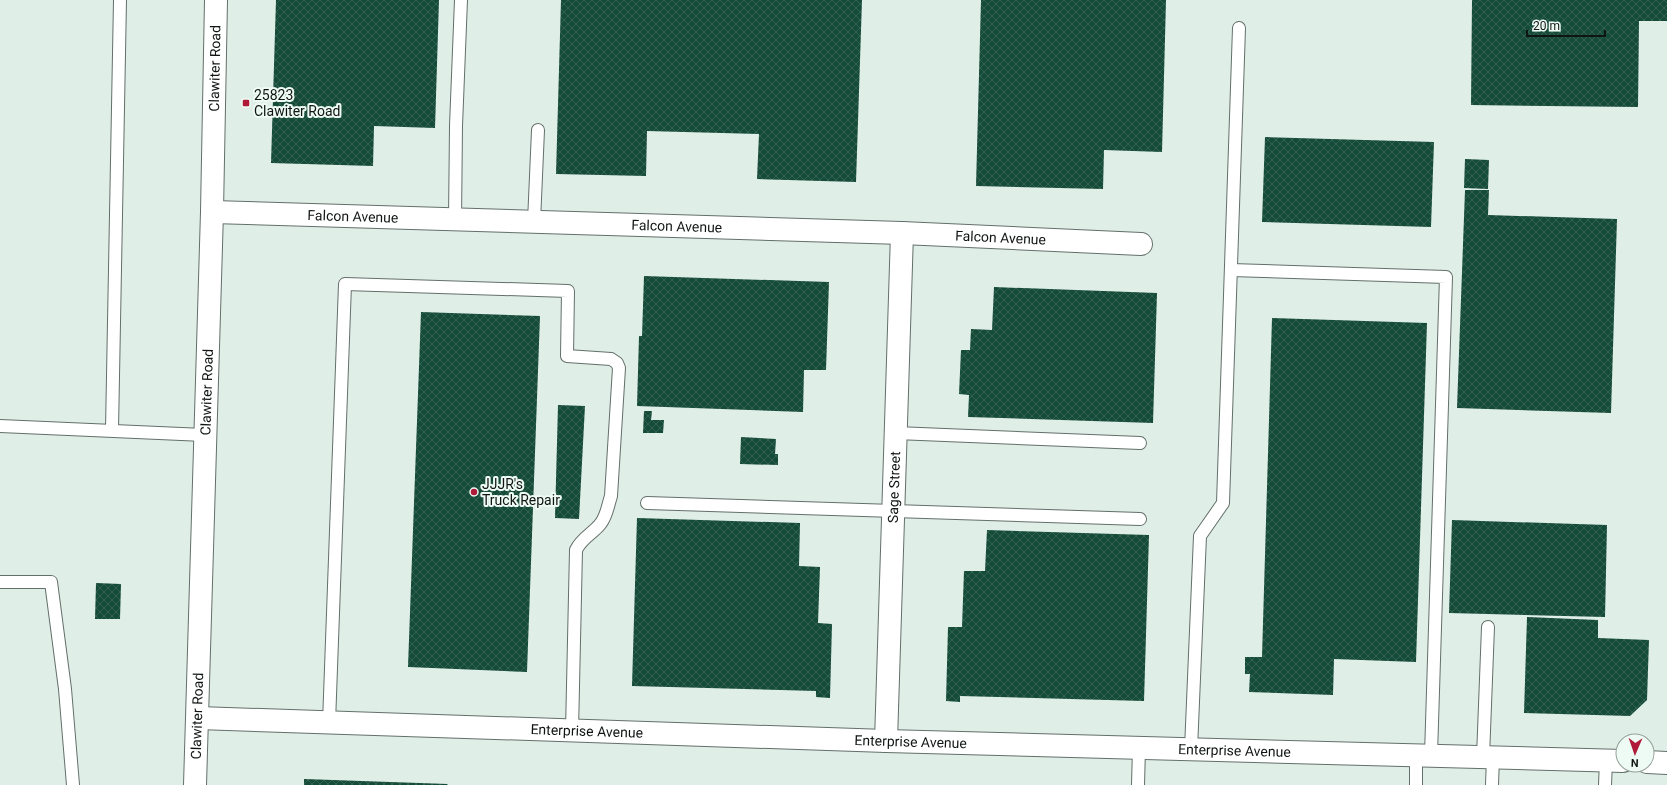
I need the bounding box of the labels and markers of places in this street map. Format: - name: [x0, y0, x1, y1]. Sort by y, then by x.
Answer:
- place label: 25823 Clawiter Road: [254, 87, 340, 119]
- marker: 25823 Clawiter Road: [241, 98, 251, 108]
- place label: JJJR's Truck Repair: [482, 476, 560, 508]
- marker: JJJR's Truck Repair: [469, 487, 479, 497]

